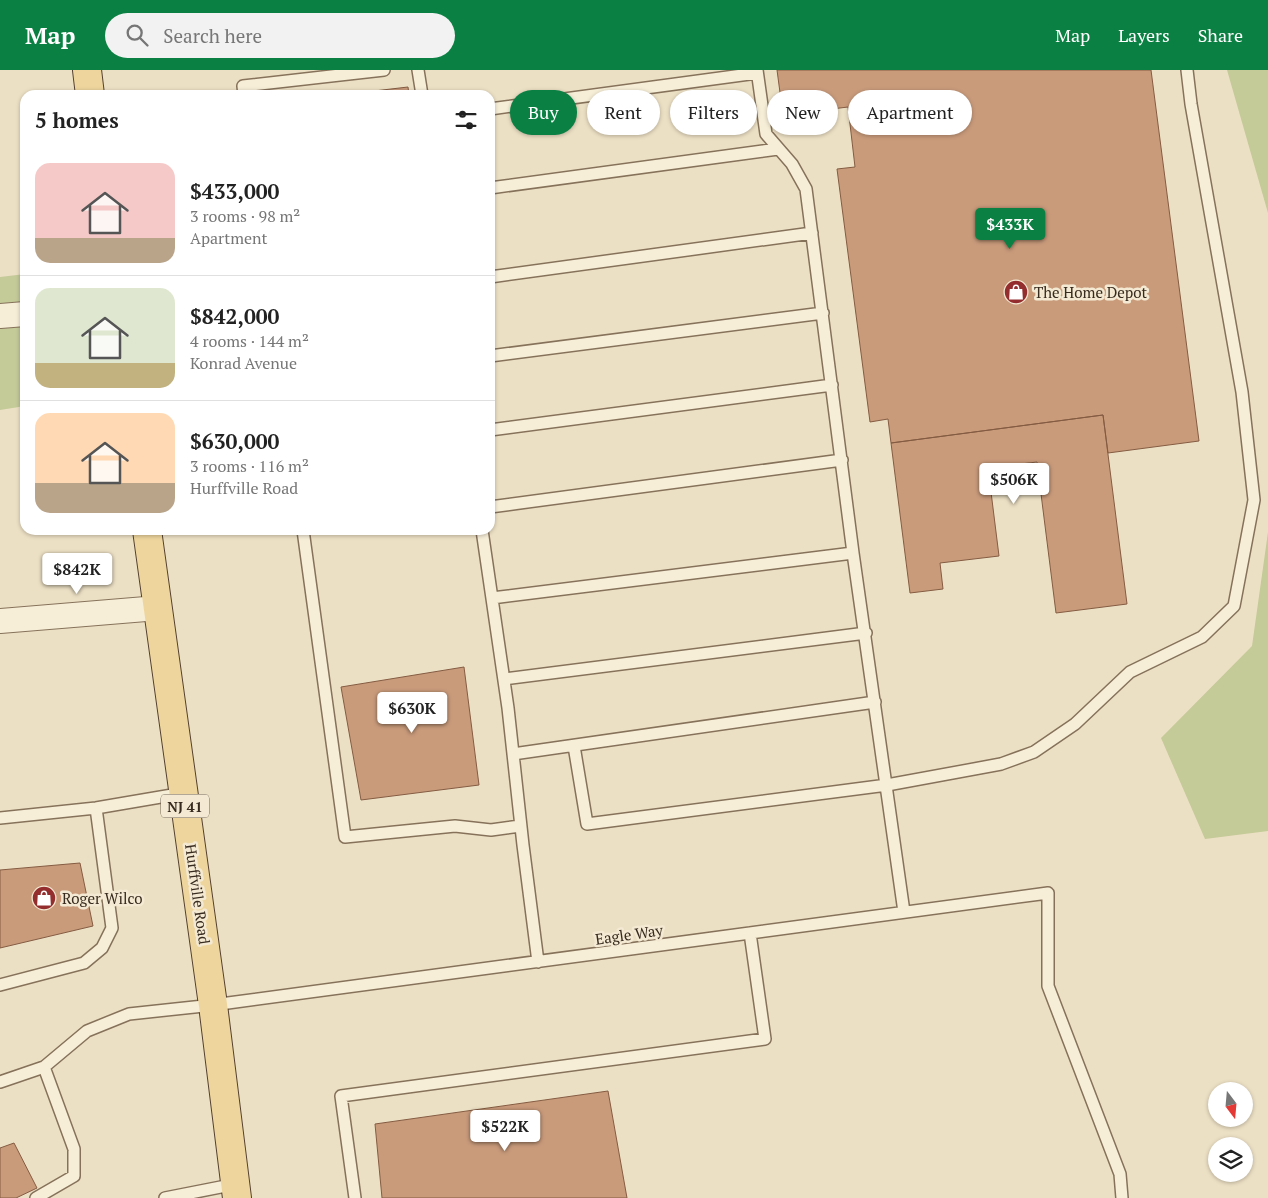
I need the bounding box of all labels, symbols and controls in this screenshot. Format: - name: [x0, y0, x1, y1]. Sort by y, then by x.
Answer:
- search box: [105, 13, 455, 58]
- text: Map: [25, 19, 75, 51]
- icon: search: [123, 21, 151, 49]
- text: Search here: [163, 23, 262, 48]
- text: Map: [1055, 23, 1090, 47]
- text: Layers: [1118, 23, 1170, 47]
- text: Share: [1198, 23, 1243, 47]
- chip: Buy: [510, 90, 577, 135]
- chip: Rent: [587, 90, 660, 135]
- chip: Filters: [670, 90, 757, 135]
- chip: New: [767, 90, 838, 135]
- chip: Apartment: [848, 90, 972, 135]
- text: 5 homes: [35, 106, 119, 134]
- icon: filters: [452, 106, 480, 134]
- text: $433,000: [190, 177, 279, 205]
- icon: home: [75, 183, 135, 243]
- text: 3 rooms · 98 m²: [190, 205, 300, 227]
- pin: $433K: [975, 208, 1045, 250]
- text: $433K: [986, 213, 1034, 235]
- text: Apartment: [190, 227, 267, 249]
- shop icon: The Home Depot: [1003, 279, 1029, 305]
- place label: The Home Depot: [1034, 282, 1147, 302]
- text: $842,000: [190, 302, 279, 330]
- icon: home: [75, 308, 135, 368]
- text: 4 rooms · 144 m²: [190, 330, 309, 352]
- text: Konrad Avenue: [190, 352, 297, 374]
- text: $630,000: [190, 427, 279, 455]
- icon: home: [75, 433, 135, 493]
- text: 3 rooms · 116 m²: [190, 455, 309, 477]
- pin: $506K: [979, 462, 1049, 505]
- text: $506K: [990, 468, 1038, 490]
- text: Hurffville Road: [190, 477, 298, 499]
- pin: $842K: [42, 552, 112, 595]
- text: $842K: [53, 558, 101, 580]
- pin: $630K: [377, 692, 447, 734]
- text: $630K: [388, 697, 436, 719]
- road number: NJ 41: [161, 794, 209, 818]
- street label: Hurffville Road: [181, 842, 215, 946]
- shop icon: Roger Wilco: [31, 885, 57, 911]
- place label: Roger Wilco: [62, 888, 142, 908]
- street label: Eagle Way: [594, 919, 665, 949]
- north arrow: [1208, 1082, 1252, 1128]
- map controls: [1208, 1082, 1253, 1182]
- pin: $522K: [470, 1110, 540, 1152]
- text: $522K: [481, 1115, 529, 1137]
- button: layers: [1208, 1137, 1253, 1182]

